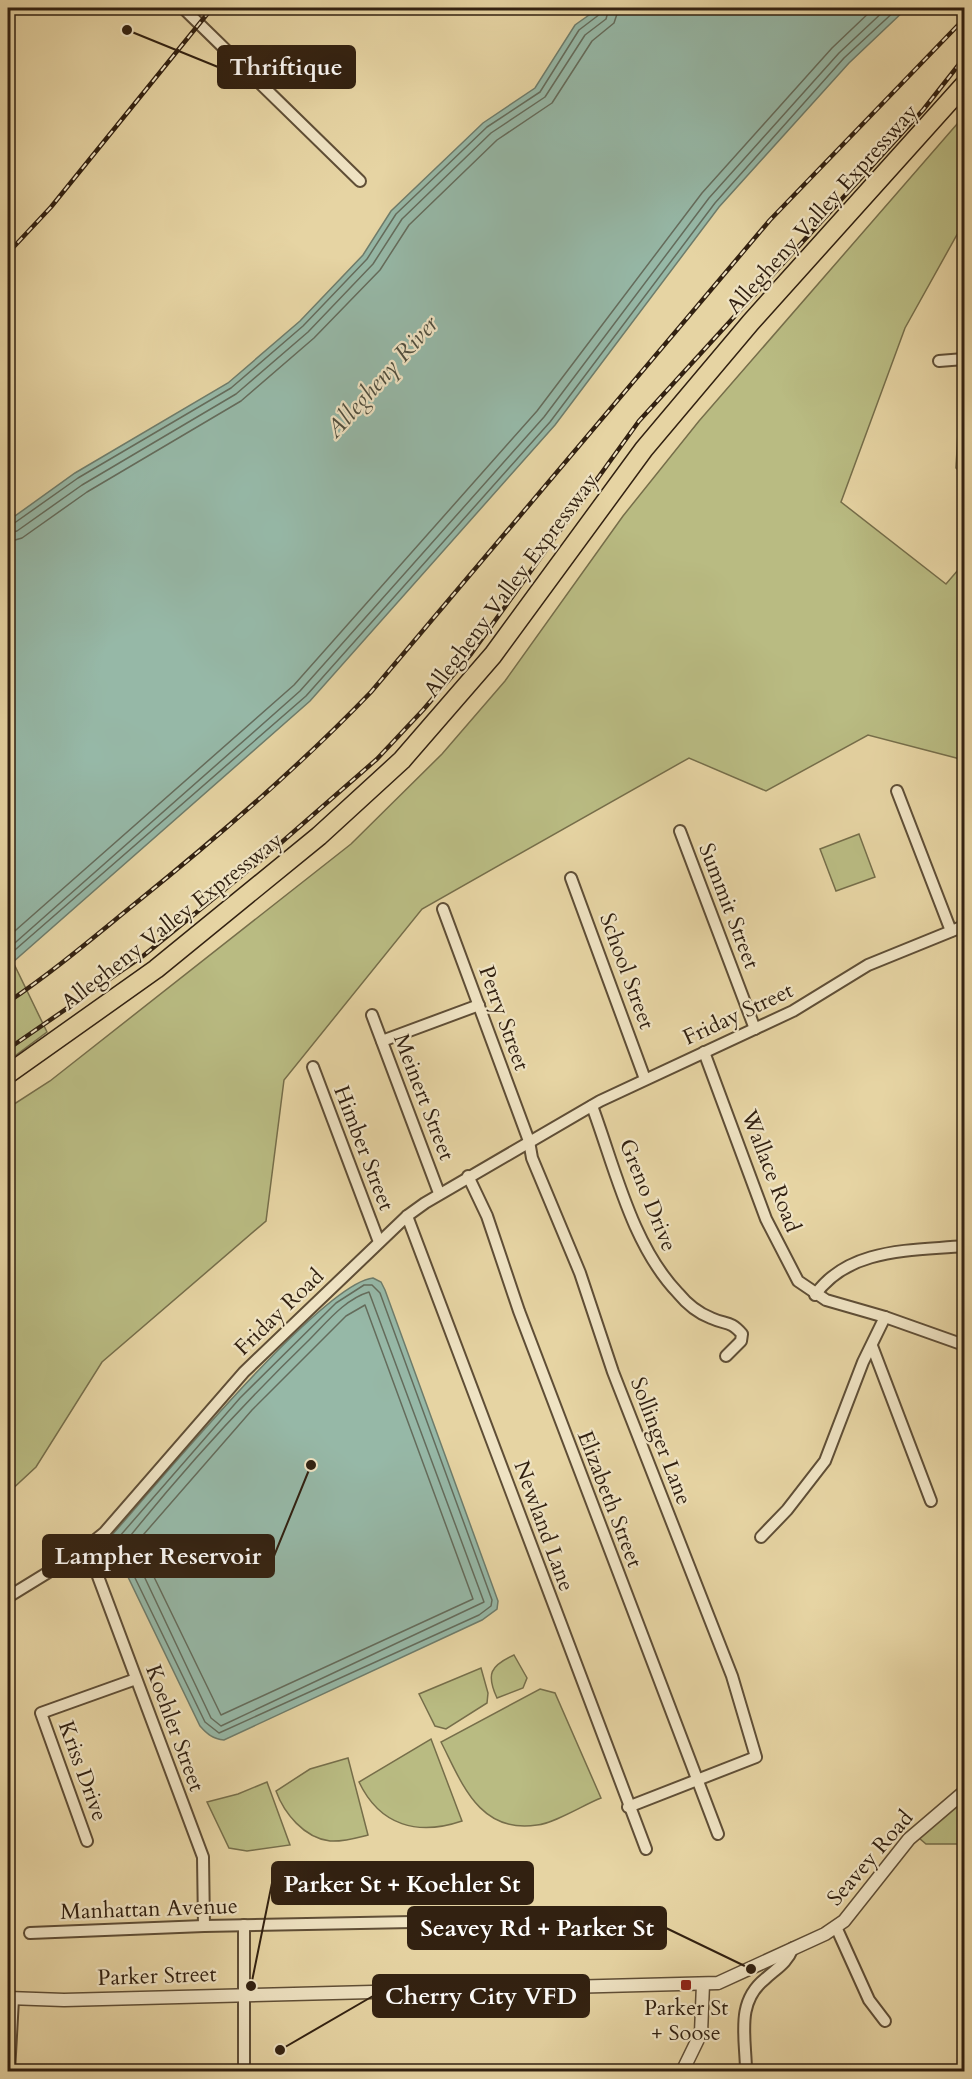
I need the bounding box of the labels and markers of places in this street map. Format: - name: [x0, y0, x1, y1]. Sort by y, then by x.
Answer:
- callout: Thriftique: [218, 46, 355, 88]
- callout: Lampher Reservoir: [43, 1535, 274, 1577]
- callout: Parker St + Koehler St: [272, 1862, 533, 1904]
- callout: Seavey Rd + Parker St: [408, 1907, 666, 1949]
- callout: Cherry City VFD: [373, 1975, 589, 2017]
- marker: Parker St + Soose: [679, 1978, 693, 1992]
- place label: Parker St + Soose: [644, 1993, 728, 2048]

